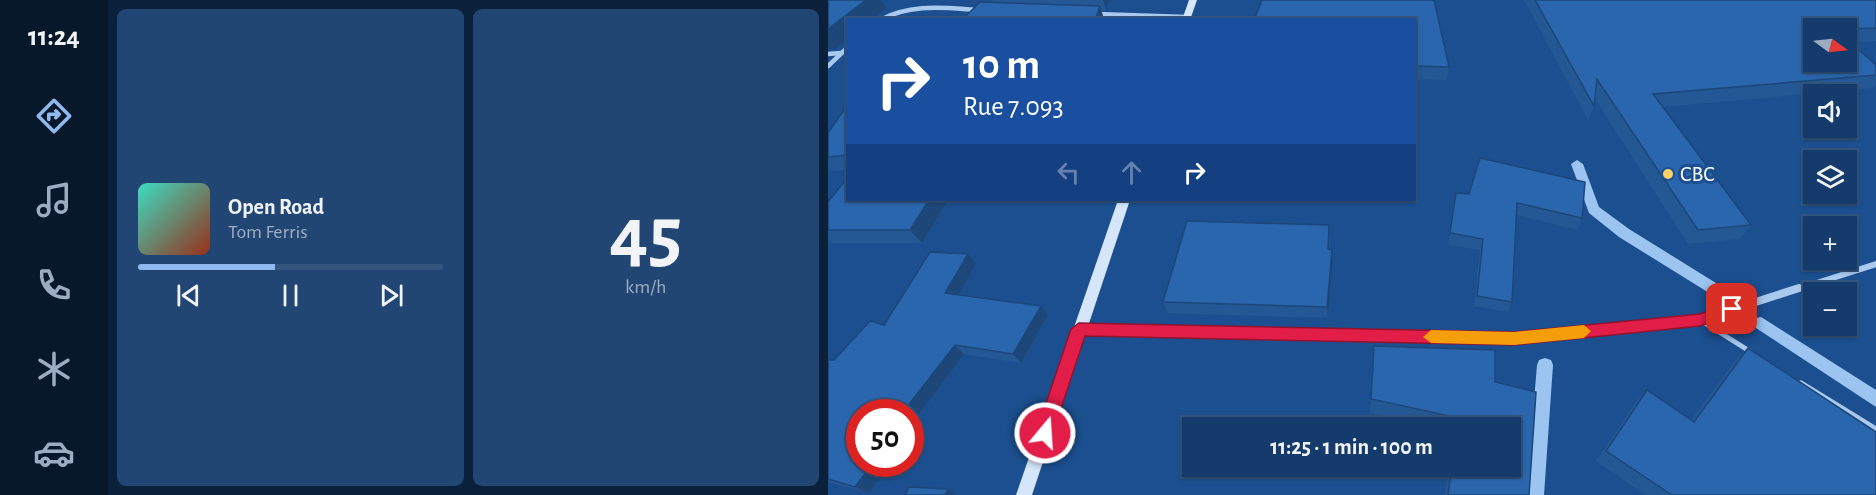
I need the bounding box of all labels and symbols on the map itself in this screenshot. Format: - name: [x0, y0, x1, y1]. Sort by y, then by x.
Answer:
- north arrow: [1803, 18, 1857, 72]
- place label: CBC: [1680, 163, 1715, 185]
- marker: CBC: [1661, 167, 1675, 181]
- pin: [1706, 283, 1757, 334]
- speed limit sign: 50: [846, 399, 924, 477]
- position arrow: [1013, 401, 1077, 465]

